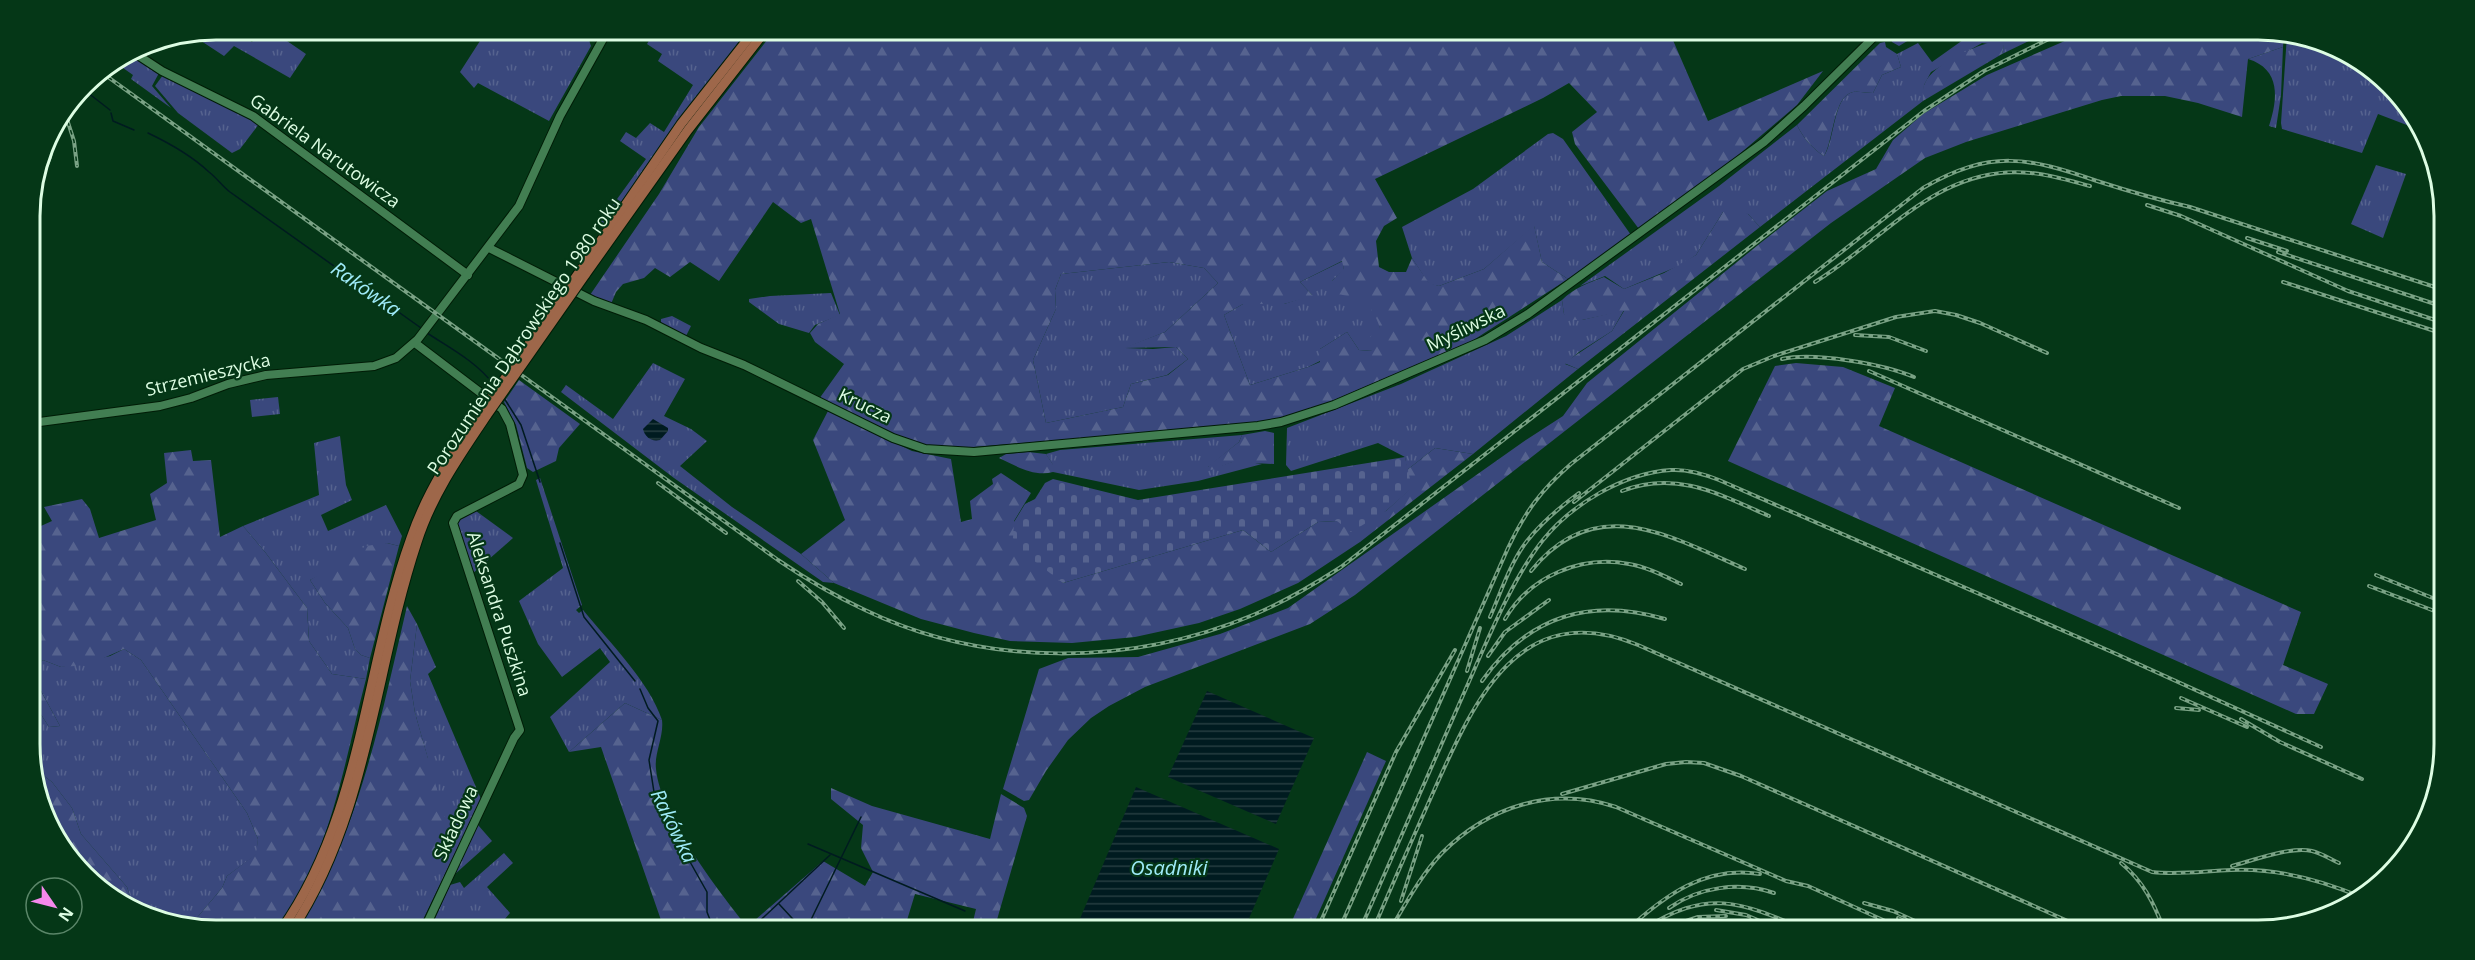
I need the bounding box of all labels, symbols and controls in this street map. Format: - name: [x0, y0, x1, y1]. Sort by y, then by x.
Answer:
- street label: Gabriela Narutowicza: [246, 88, 405, 213]
- street label: Porozumienia Dąbrowskiego 1980 roku: [421, 192, 625, 479]
- water label: Rakówka: [326, 255, 406, 322]
- street label: Myśliwska: [1422, 298, 1509, 356]
- street label: Strzemieszycka: [143, 347, 273, 401]
- street label: Krucza: [835, 382, 896, 428]
- street label: Aleksandra Puszkina: [462, 528, 538, 699]
- street label: Składowa: [427, 781, 483, 864]
- water label: Rakówka: [645, 784, 704, 867]
- water label: Osadniki: [1130, 854, 1209, 881]
- north arrow: [24, 876, 84, 936]
- text: N: [54, 903, 79, 926]

